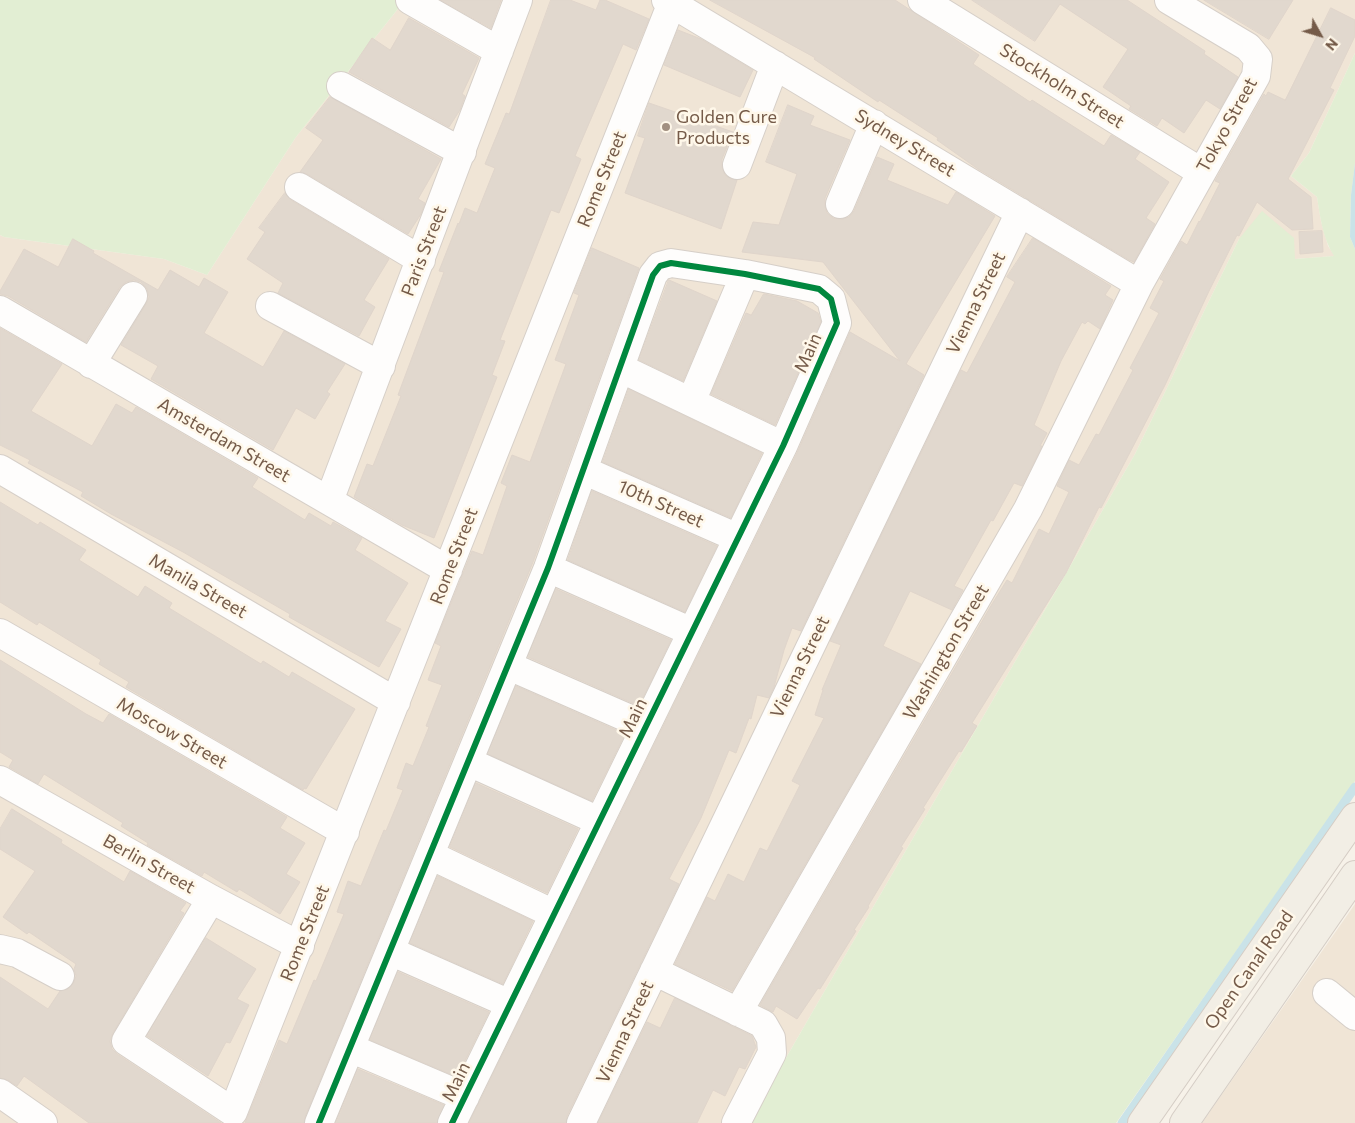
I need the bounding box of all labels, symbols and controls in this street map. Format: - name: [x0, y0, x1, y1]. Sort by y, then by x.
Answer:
- north arrow: [1295, 10, 1345, 60]
- text: N: [1322, 35, 1342, 54]
- street label: Stockholm Street: [996, 39, 1128, 133]
- street label: Tokyo Street: [1192, 74, 1262, 176]
- street label: Sydney Street: [851, 105, 959, 181]
- place label: Golden Cure Products: [676, 106, 777, 148]
- marker: Golden Cure Products: [660, 121, 672, 133]
- street label: Rome Street: [573, 128, 631, 230]
- street label: Paris Street: [397, 203, 451, 299]
- street label: Vienna Street: [942, 248, 1010, 358]
- street label: Main: [790, 330, 826, 376]
- street label: Amsterdam Street: [154, 393, 294, 487]
- street label: 10th Street: [615, 476, 707, 532]
- street label: Rome Street: [426, 505, 482, 607]
- street label: Manila Street: [145, 549, 251, 623]
- street label: Washington Street: [898, 580, 994, 724]
- street label: Vienna Street: [766, 612, 834, 722]
- street label: Moscow Street: [113, 693, 231, 773]
- street label: Main: [614, 695, 652, 741]
- street label: Berlin Street: [99, 830, 199, 898]
- street label: Rome Street: [276, 882, 334, 984]
- street label: Open Canal Road: [1200, 906, 1298, 1034]
- street label: Vienna Street: [592, 977, 658, 1087]
- street label: Main: [437, 1059, 475, 1105]

